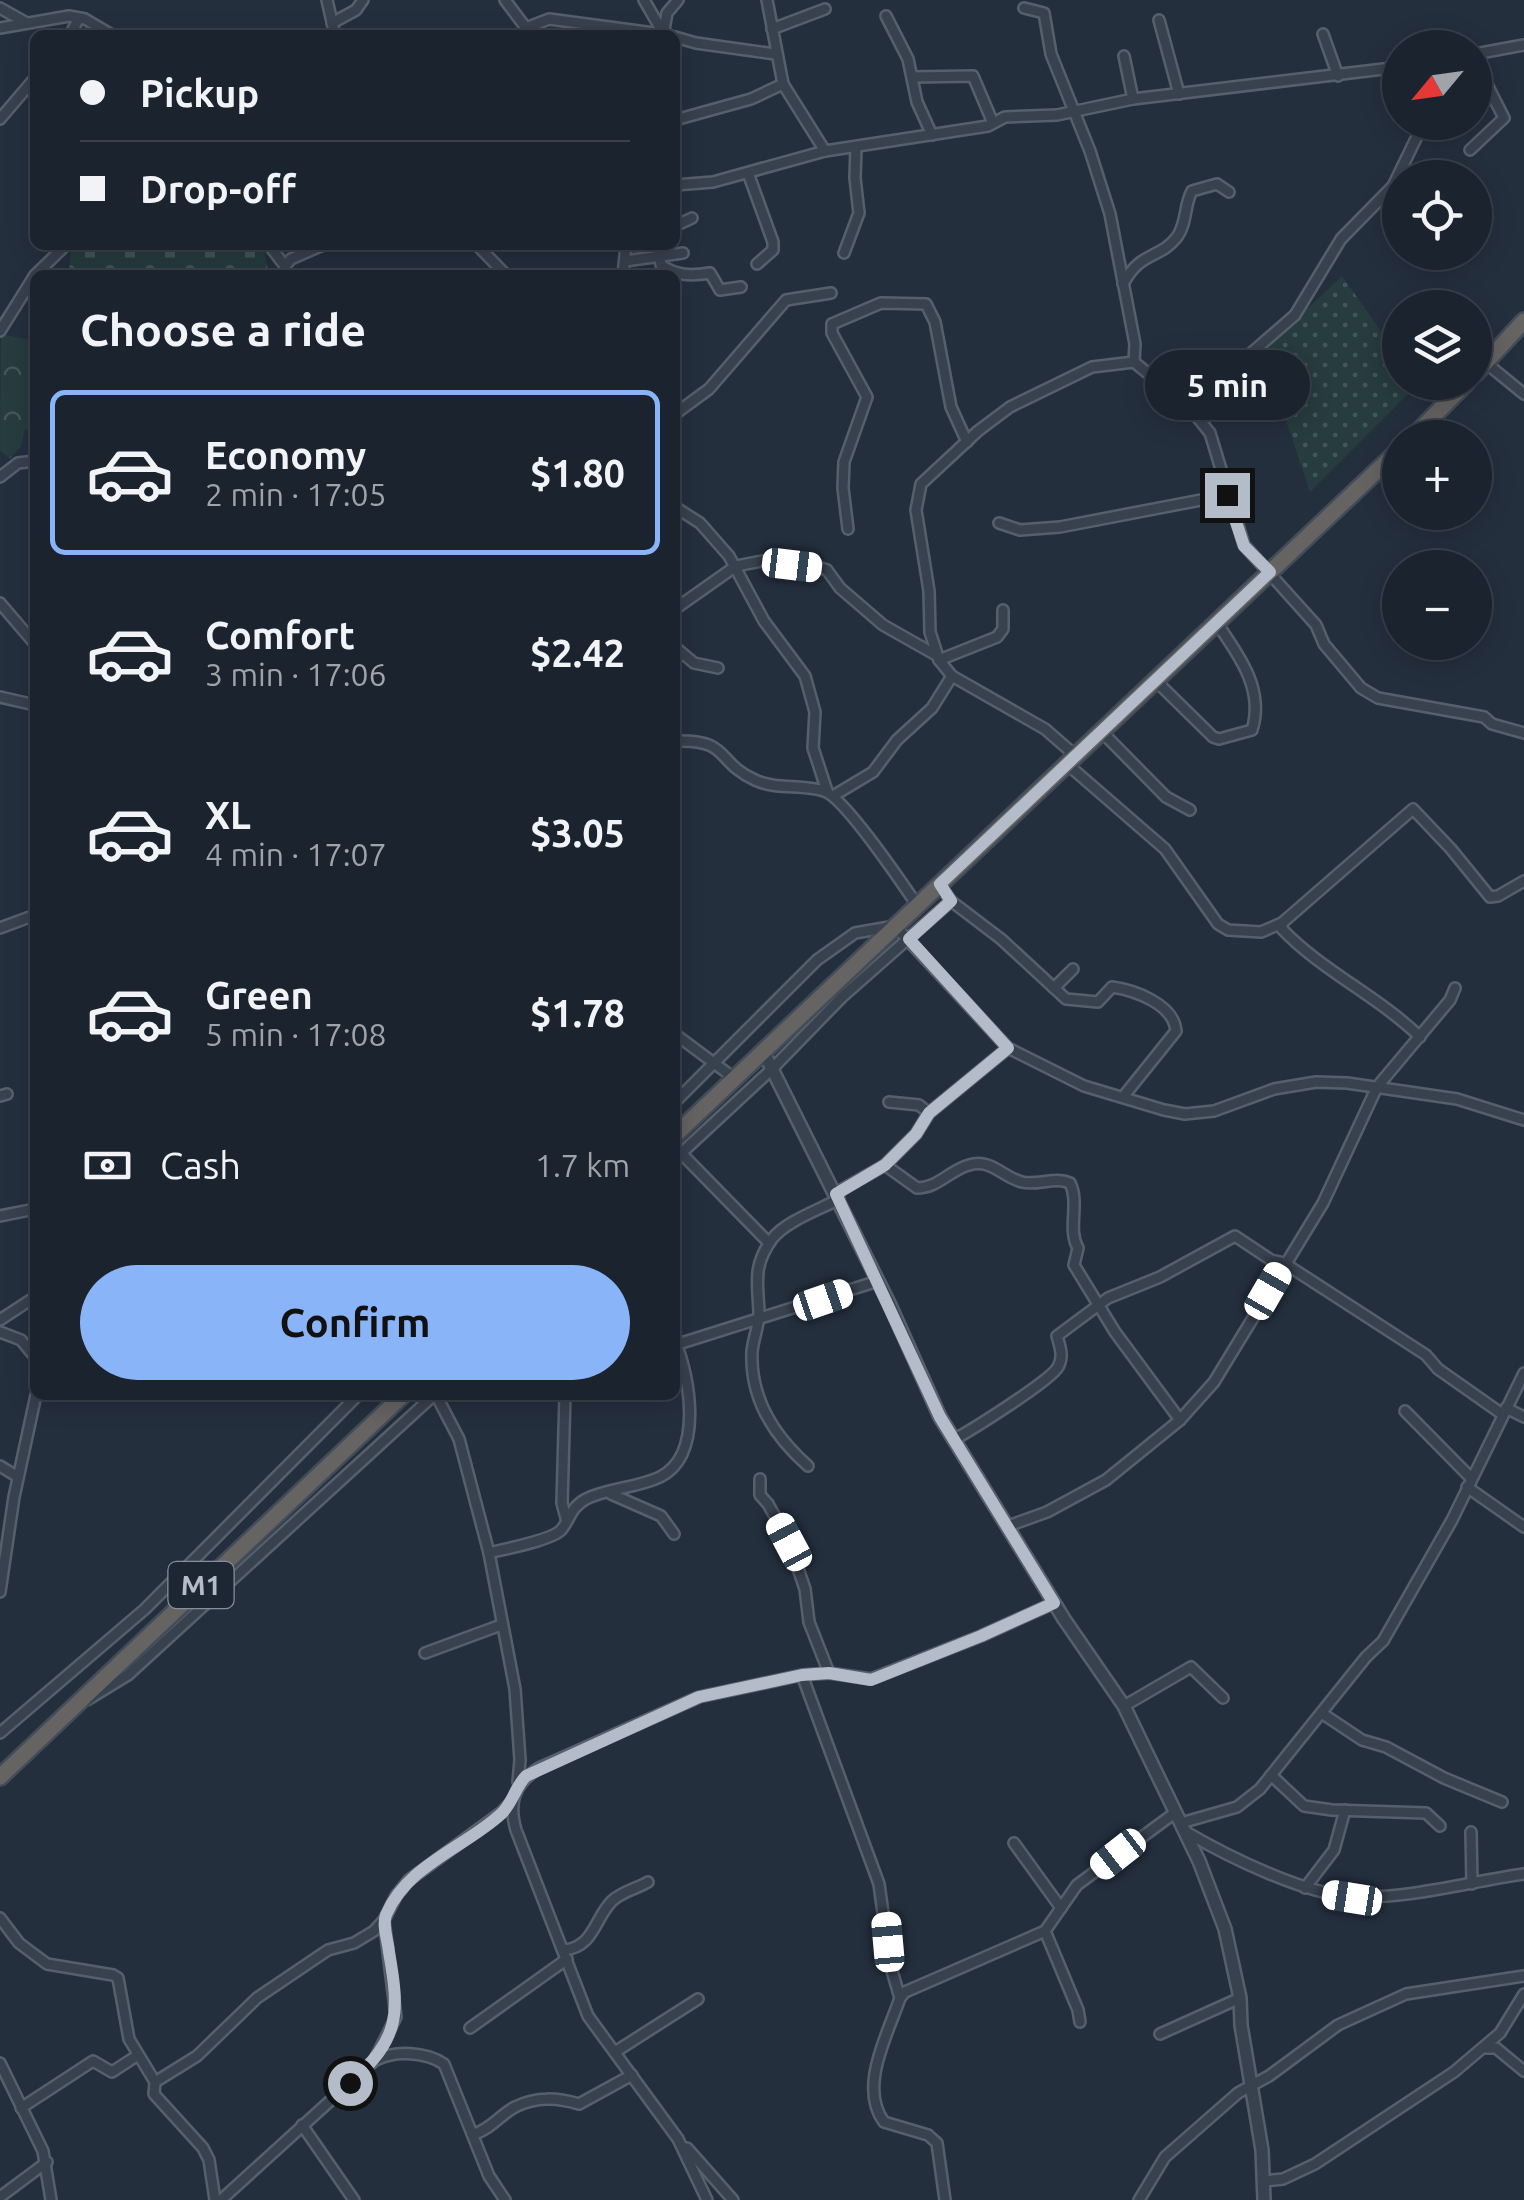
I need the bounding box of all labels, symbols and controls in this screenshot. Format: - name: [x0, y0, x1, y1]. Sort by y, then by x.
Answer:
- north arrow: [1382, 30, 1492, 140]
- map controls: [1382, 30, 1492, 660]
- text: Pickup: [140, 72, 259, 114]
- button: locate: [1382, 160, 1492, 270]
- text: Drop-off: [140, 168, 296, 210]
- button: layers: [1382, 290, 1492, 400]
- text: Choose a ride: [80, 304, 366, 355]
- callout: 5 min: [1144, 350, 1310, 420]
- text: 5 min: [1187, 367, 1268, 403]
- button: +: [1382, 420, 1492, 530]
- icon: car: [85, 428, 175, 518]
- text: Economy: [205, 434, 366, 476]
- text: $1.80: [530, 452, 625, 494]
- route end: [1205, 473, 1250, 518]
- text: 2 min · 17:05: [205, 476, 387, 512]
- car: [760, 546, 824, 584]
- button: −: [1382, 550, 1492, 660]
- icon: car: [85, 608, 175, 698]
- text: Comfort: [205, 614, 355, 656]
- text: $2.42: [530, 632, 625, 674]
- text: 3 min · 17:06: [205, 656, 387, 692]
- icon: car: [85, 788, 175, 878]
- text: XL: [205, 794, 251, 836]
- text: $3.05: [530, 812, 625, 854]
- text: 4 min · 17:07: [205, 836, 387, 872]
- icon: car: [85, 968, 175, 1058]
- text: Green: [205, 974, 313, 1016]
- text: $1.78: [530, 992, 625, 1034]
- text: 5 min · 17:08: [205, 1016, 387, 1052]
- icon: cash: [80, 1138, 135, 1193]
- text: Cash: [160, 1144, 241, 1186]
- text: 1.7 km: [535, 1147, 630, 1183]
- car: [1240, 1258, 1296, 1324]
- button: Confirm: [80, 1265, 630, 1380]
- car: [790, 1276, 856, 1324]
- car: [762, 1508, 816, 1576]
- road number: M1: [168, 1562, 234, 1608]
- car: [1085, 1824, 1151, 1884]
- car: [1320, 1878, 1384, 1918]
- car: [870, 1911, 906, 1973]
- route start: [328, 2061, 373, 2106]

